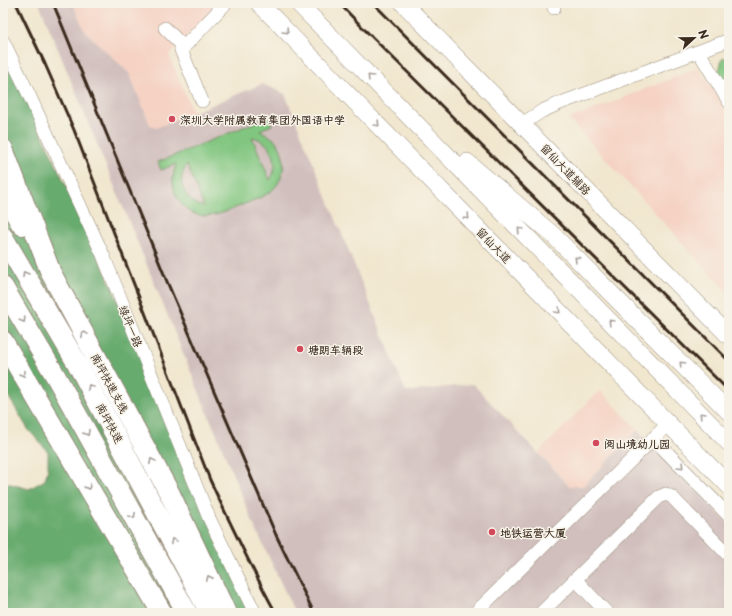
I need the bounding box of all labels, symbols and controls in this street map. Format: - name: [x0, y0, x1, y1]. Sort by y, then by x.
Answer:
- north arrow: [674, 18, 714, 58]
- one-way arrow: [281, 26, 289, 34]
- text: N: [694, 27, 713, 42]
- one-way arrow: [367, 74, 375, 82]
- place label: 深圳大学附属教育集团外国语中学: [180, 111, 345, 128]
- marker: 深圳大学附属教育集团外国语中学: [167, 114, 177, 124]
- one-way arrow: [372, 119, 380, 127]
- street label: 留仙大道辅路: [537, 139, 595, 199]
- one-way arrow: [462, 212, 470, 220]
- street label: 留仙大道: [473, 223, 515, 267]
- one-way arrow: [517, 227, 525, 235]
- one-way arrow: [574, 256, 582, 264]
- one-way arrow: [23, 271, 30, 278]
- street label: 绿坪一路: [115, 302, 147, 350]
- one-way arrow: [553, 306, 561, 314]
- one-way arrow: [18, 316, 25, 323]
- one-way arrow: [608, 319, 616, 327]
- one-way arrow: [82, 331, 89, 338]
- place label: 塘朗车辆段: [308, 341, 363, 358]
- marker: 塘朗车辆段: [295, 344, 305, 354]
- street label: 南坪快速支线: [87, 350, 133, 416]
- one-way arrow: [679, 361, 687, 369]
- one-way arrow: [18, 370, 25, 377]
- one-way arrow: [88, 384, 95, 391]
- street label: 南坪快速: [92, 400, 128, 446]
- one-way arrow: [699, 412, 707, 420]
- one-way arrow: [83, 429, 90, 436]
- place label: 阅山境幼儿园: [604, 435, 670, 452]
- marker: 阅山境幼儿园: [591, 438, 601, 448]
- one-way arrow: [150, 458, 157, 465]
- one-way arrow: [676, 461, 684, 469]
- one-way arrow: [83, 483, 90, 490]
- one-way arrow: [128, 512, 136, 519]
- place label: 地铁运营大厦: [500, 524, 566, 541]
- marker: 地铁运营大厦: [487, 527, 497, 537]
- one-way arrow: [170, 538, 177, 546]
- one-way arrow: [206, 574, 214, 582]

